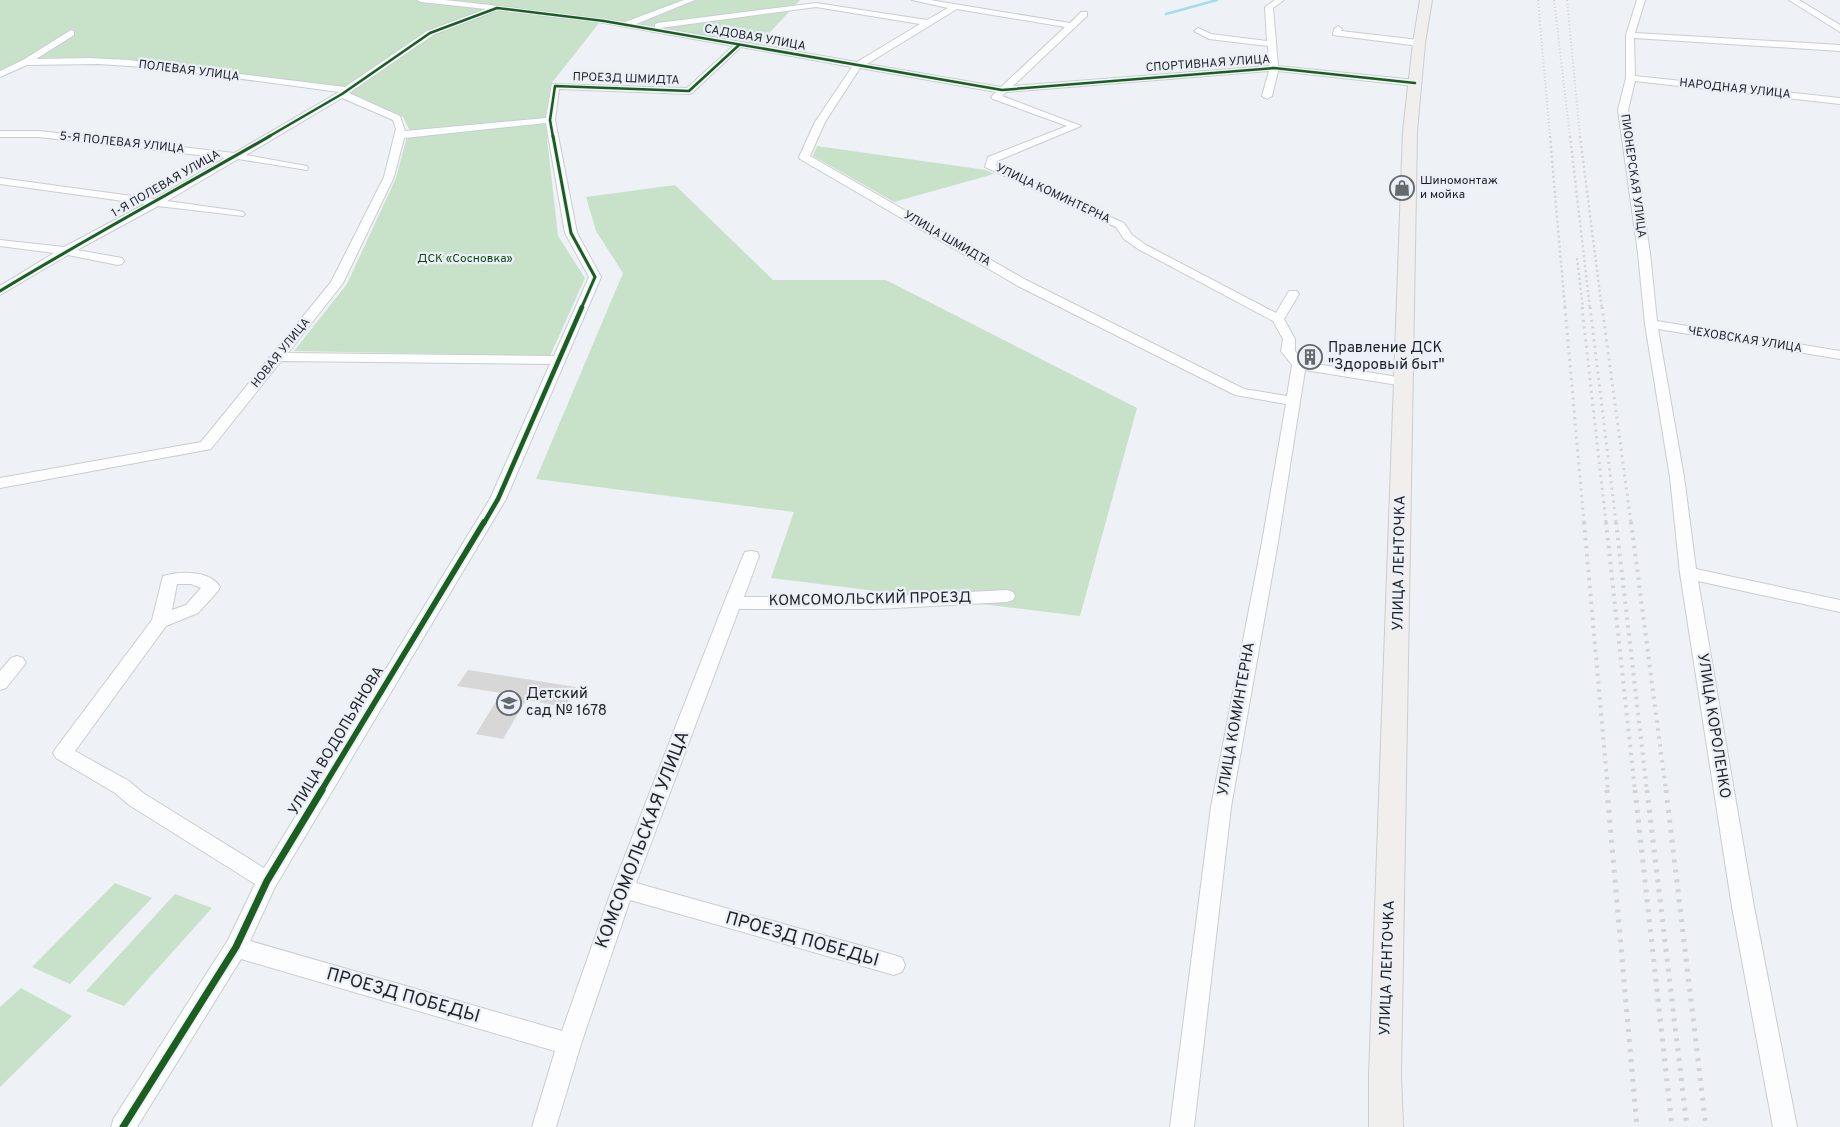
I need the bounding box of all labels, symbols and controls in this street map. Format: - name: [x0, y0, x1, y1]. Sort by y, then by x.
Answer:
- street label: САДОВАЯ УЛИЦА: [703, 21, 807, 55]
- street label: СПОРТИВНАЯ УЛИЦА: [1145, 52, 1271, 76]
- street label: ПОЛЕВАЯ УЛИЦА: [138, 57, 240, 85]
- street label: ПРОЕЗД ШМИДТА: [572, 69, 680, 89]
- street label: НАРОДНАЯ УЛИЦА: [1678, 75, 1792, 103]
- street label: ПИОНЕРСКАЯ УЛИЦА: [1616, 113, 1650, 239]
- street label: 5-Я ПОЛЕВАЯ УЛИЦА: [59, 128, 185, 158]
- street label: 1-Я ПОЛЕВАЯ УЛИЦА: [109, 146, 223, 222]
- street label: УЛИЦА КОМИНТЕРНА: [993, 160, 1113, 228]
- place label: Шиномонтаж и мойка: [1420, 173, 1498, 203]
- shop icon: Шиномонтаж и мойка: [1389, 175, 1415, 201]
- street label: УЛИЦА ШМИДТА: [900, 207, 994, 271]
- park label: ДСК «Сосновка»: [417, 251, 513, 267]
- street label: НОВАЯ УЛИЦА: [248, 315, 314, 391]
- street label: ЧЕХОВСКАЯ УЛИЦА: [1687, 323, 1803, 357]
- place label: Правление ДСК "Здоровый быт": [1328, 339, 1445, 375]
- building icon: Правление ДСК "Здоровый быт": [1297, 344, 1323, 370]
- street label: УЛИЦА ЛЕНТОЧКА: [1389, 495, 1411, 631]
- street label: КОМСОМОЛЬСКИЙ ПРОЕЗД: [768, 587, 972, 611]
- street label: УЛИЦА КОМИНТЕРНА: [1214, 641, 1260, 797]
- street label: УЛИЦА КОРОЛЕНКО: [1692, 652, 1734, 800]
- street label: УЛИЦА ВОДОПЬЯНОВА: [285, 663, 389, 819]
- place label: Детский сад № 1678: [526, 685, 607, 721]
- school or university icon: Детский сад № 1678: [496, 690, 522, 716]
- street label: КОМСОМОЛЬСКАЯ УЛИЦА: [591, 728, 695, 952]
- street label: УЛИЦА ЛЕНТОЧКА: [1376, 900, 1400, 1036]
- street label: ПРОЕЗД ПОБЕДЫ: [723, 907, 881, 973]
- street label: ПРОЕЗД ПОБЕДЫ: [324, 963, 482, 1029]

